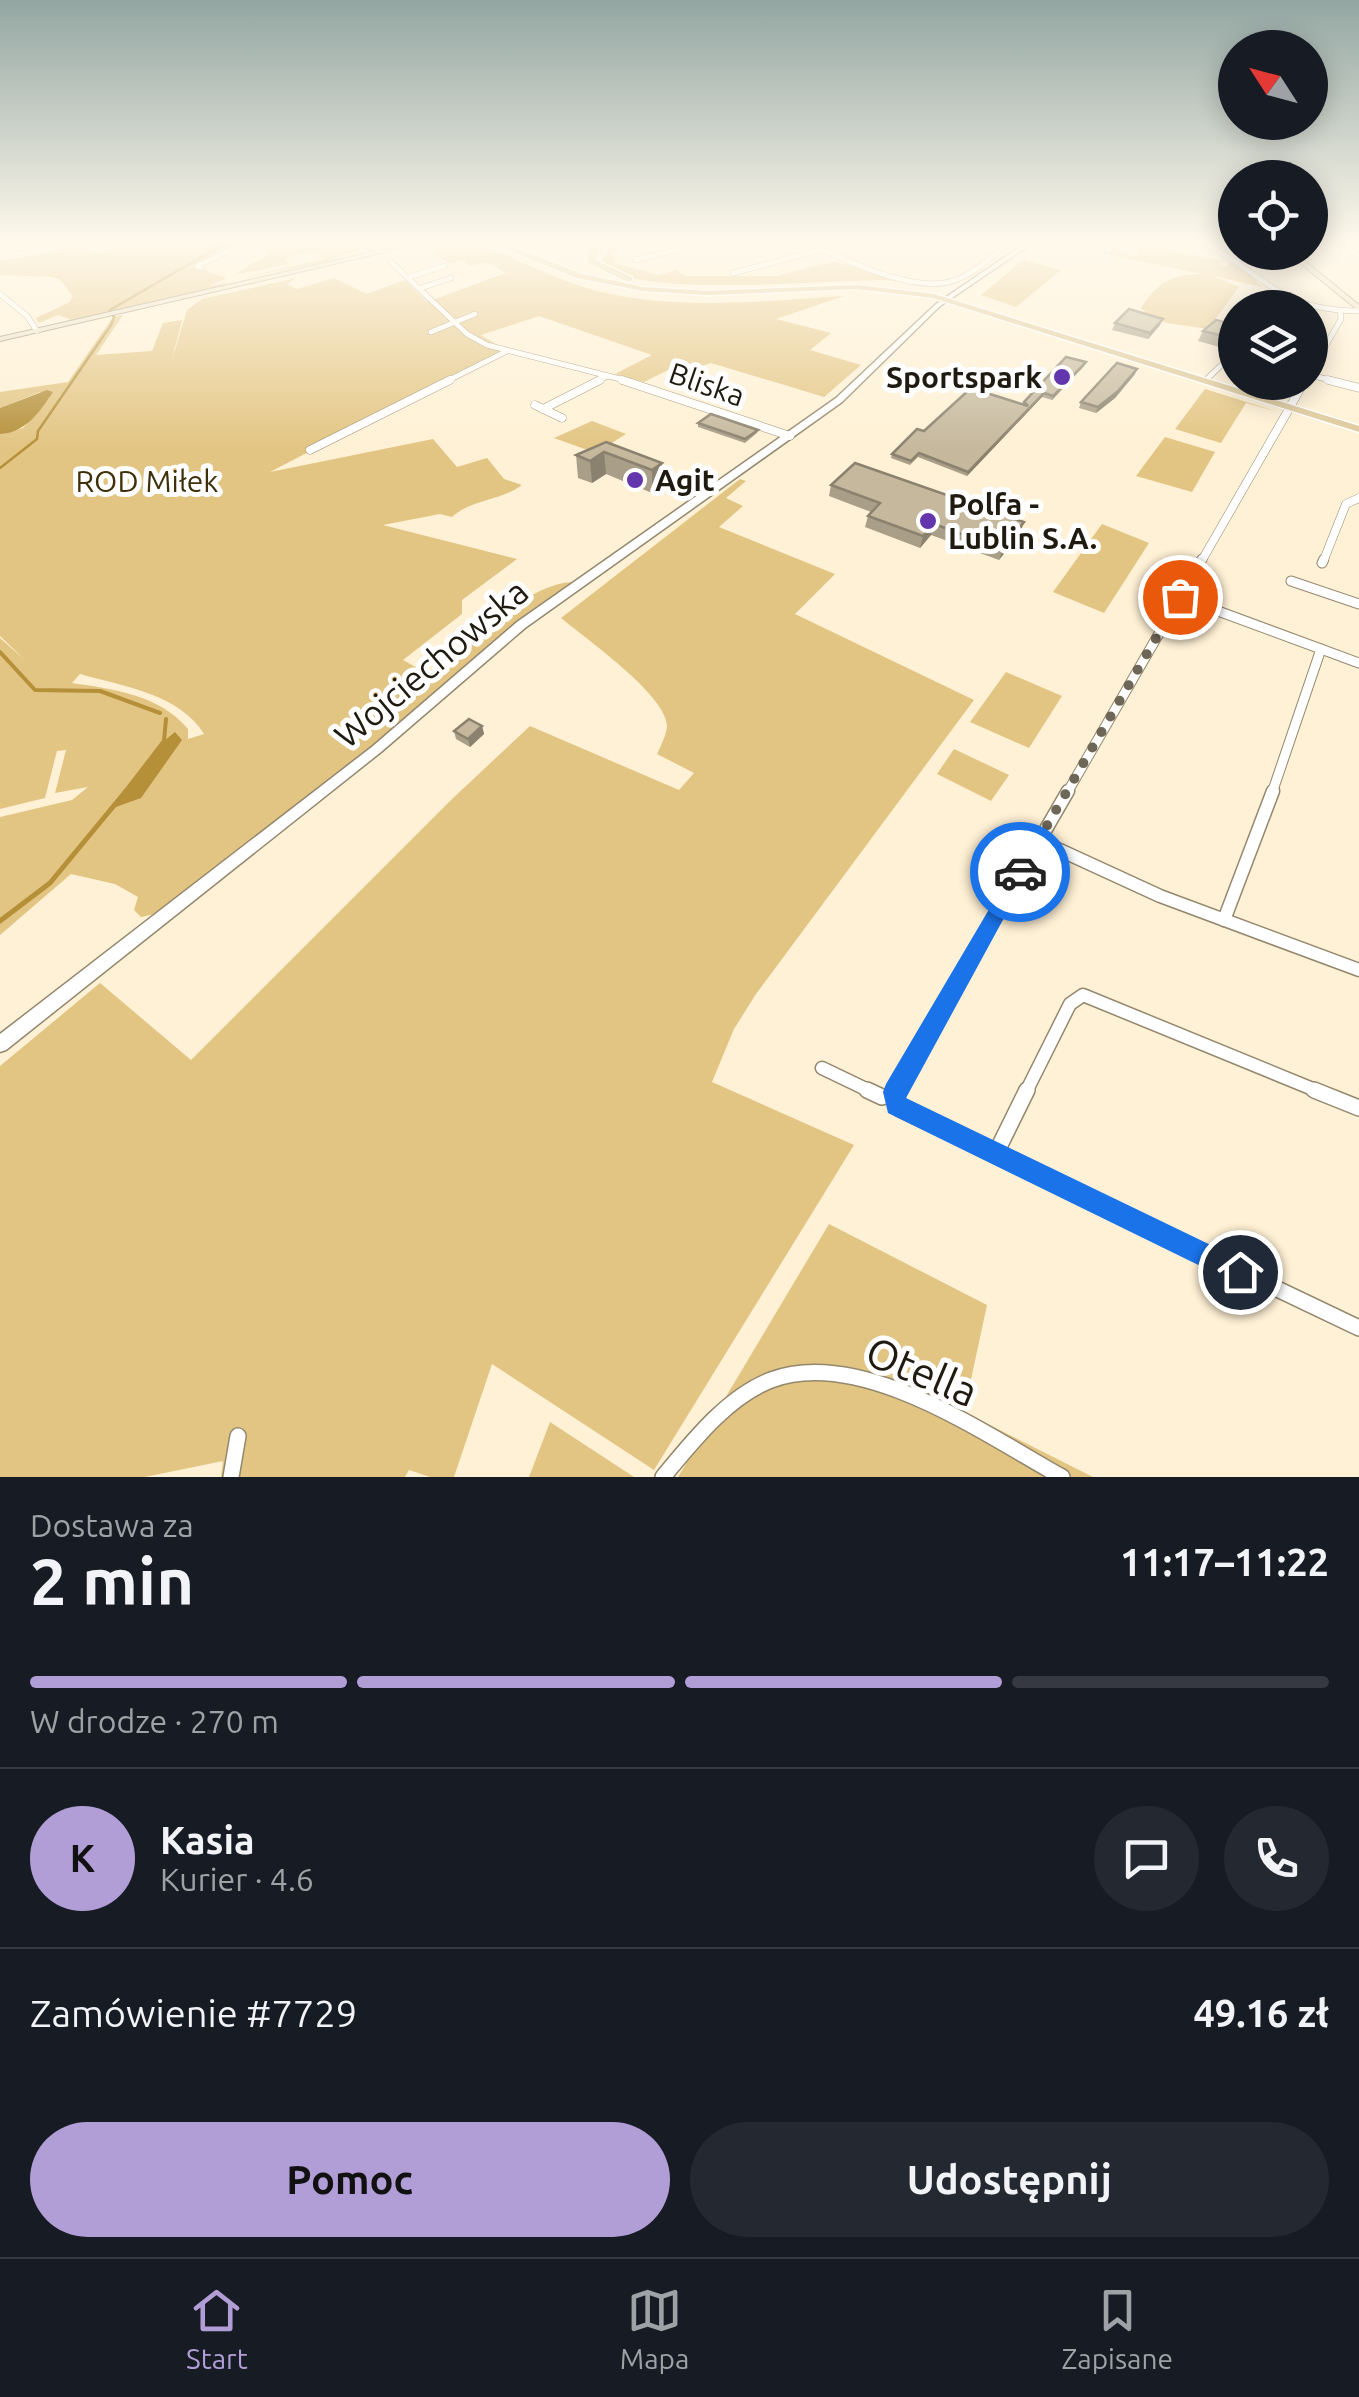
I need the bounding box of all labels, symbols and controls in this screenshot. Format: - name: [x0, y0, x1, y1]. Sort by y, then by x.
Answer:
- north arrow: [1218, 30, 1328, 140]
- map controls: [1218, 30, 1328, 400]
- button: locate: [1218, 160, 1328, 270]
- button: layers: [1218, 290, 1328, 400]
- street label: Bliska: [665, 355, 749, 413]
- place label: Sportspark: [886, 360, 1042, 394]
- marker: Sportspark: [1051, 366, 1073, 388]
- place label: Agit: [655, 463, 715, 497]
- park label: ROD Miłek: [75, 464, 219, 498]
- marker: Agit: [624, 469, 646, 491]
- place label: Polfa - Lublin S.A.: [948, 487, 1097, 555]
- marker: Polfa - Lublin S.A.: [917, 510, 939, 532]
- pin: [1138, 555, 1223, 640]
- icon: bag: [1153, 570, 1208, 625]
- street label: Wojciechowska: [326, 571, 536, 755]
- courier: [970, 822, 1070, 922]
- icon: car: [993, 845, 1048, 900]
- pin: [1198, 1230, 1283, 1315]
- icon: home: [1213, 1245, 1268, 1300]
- street label: Otella: [859, 1327, 985, 1415]
- text: Dostawa za: [30, 1507, 194, 1543]
- text: 11:17–11:22: [1120, 1541, 1329, 1583]
- text: 2 min: [30, 1544, 194, 1617]
- text: W drodze · 270 m: [30, 1703, 279, 1739]
- button: chat: [1094, 1806, 1199, 1911]
- button: phone: [1224, 1806, 1329, 1911]
- text: Kasia: [160, 1819, 255, 1861]
- text: K: [70, 1837, 95, 1879]
- text: Kurier · 4.6: [160, 1861, 314, 1897]
- text: Zamówienie #7729: [30, 1992, 357, 2034]
- text: 49.16 zł: [1193, 1992, 1329, 2034]
- button: Pomoc: [30, 2122, 670, 2237]
- button: Udostępnij: [690, 2122, 1329, 2237]
- tab: Start: [186, 2283, 248, 2374]
- tab: Mapa: [620, 2283, 689, 2374]
- tab: Zapisane: [1061, 2283, 1173, 2374]

